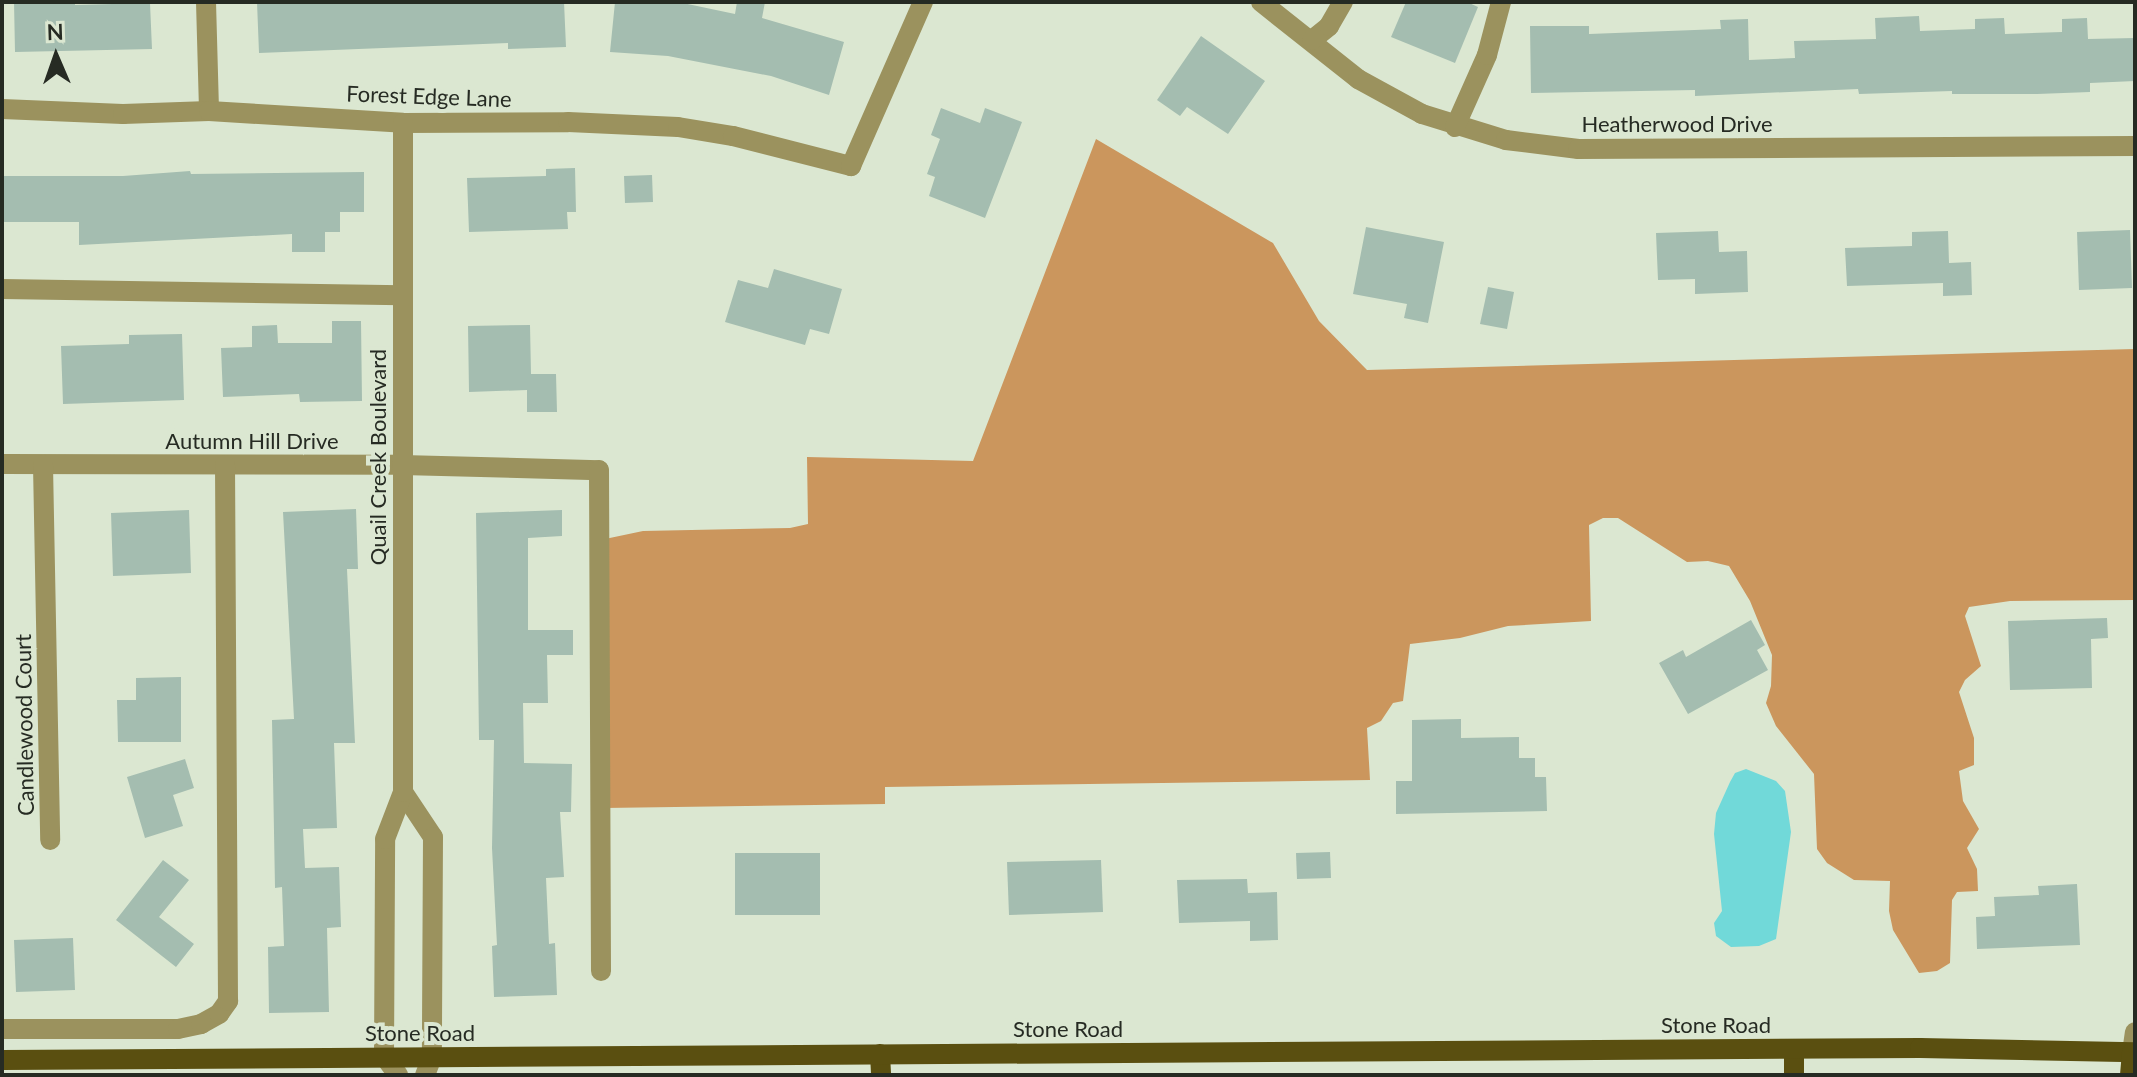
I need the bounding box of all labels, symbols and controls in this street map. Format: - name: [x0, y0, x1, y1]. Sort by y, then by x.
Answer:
- north arrow: [16, 16, 96, 96]
- text: N: [46, 18, 64, 45]
- street label: Forest Edge Lane: [346, 80, 512, 112]
- street label: Heatherwood Drive: [1581, 111, 1773, 137]
- street label: Quail Creek Boulevard: [365, 349, 391, 565]
- street label: Autumn Hill Drive: [165, 428, 339, 454]
- street label: Candlewood Court: [9, 634, 39, 816]
- street label: Stone Road: [1661, 1012, 1771, 1038]
- street label: Stone Road: [1013, 1016, 1123, 1042]
- street label: Stone Road: [365, 1020, 475, 1046]

